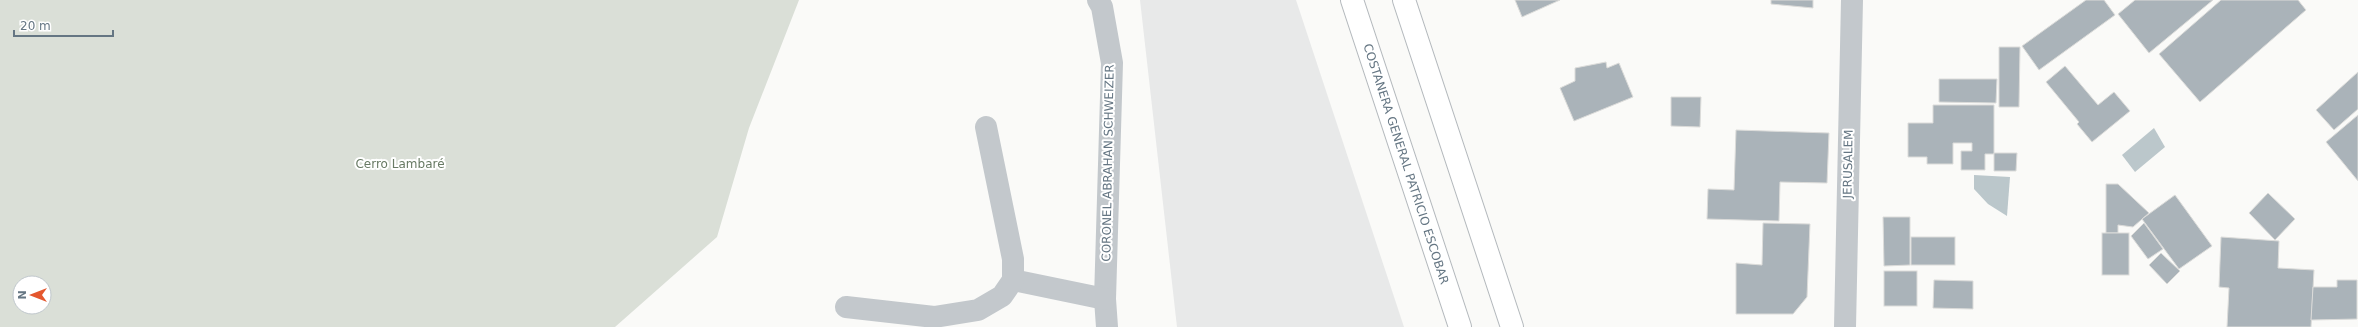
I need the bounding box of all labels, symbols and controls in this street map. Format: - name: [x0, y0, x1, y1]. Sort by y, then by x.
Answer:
- scale bar: [14, 12, 113, 38]
- text: 20 m: [20, 19, 51, 33]
- street label: COSTANERA GENERAL PATRICIO ESCOBAR: [1360, 42, 1452, 286]
- street label: CORONEL ABRAHAN SCHWEIZER: [1099, 64, 1117, 262]
- street label: JERUSALEM: [1840, 129, 1856, 200]
- park label: Cerro Lambaré: [355, 157, 445, 171]
- north arrow: [12, 275, 52, 315]
- text: N: [16, 290, 29, 300]

